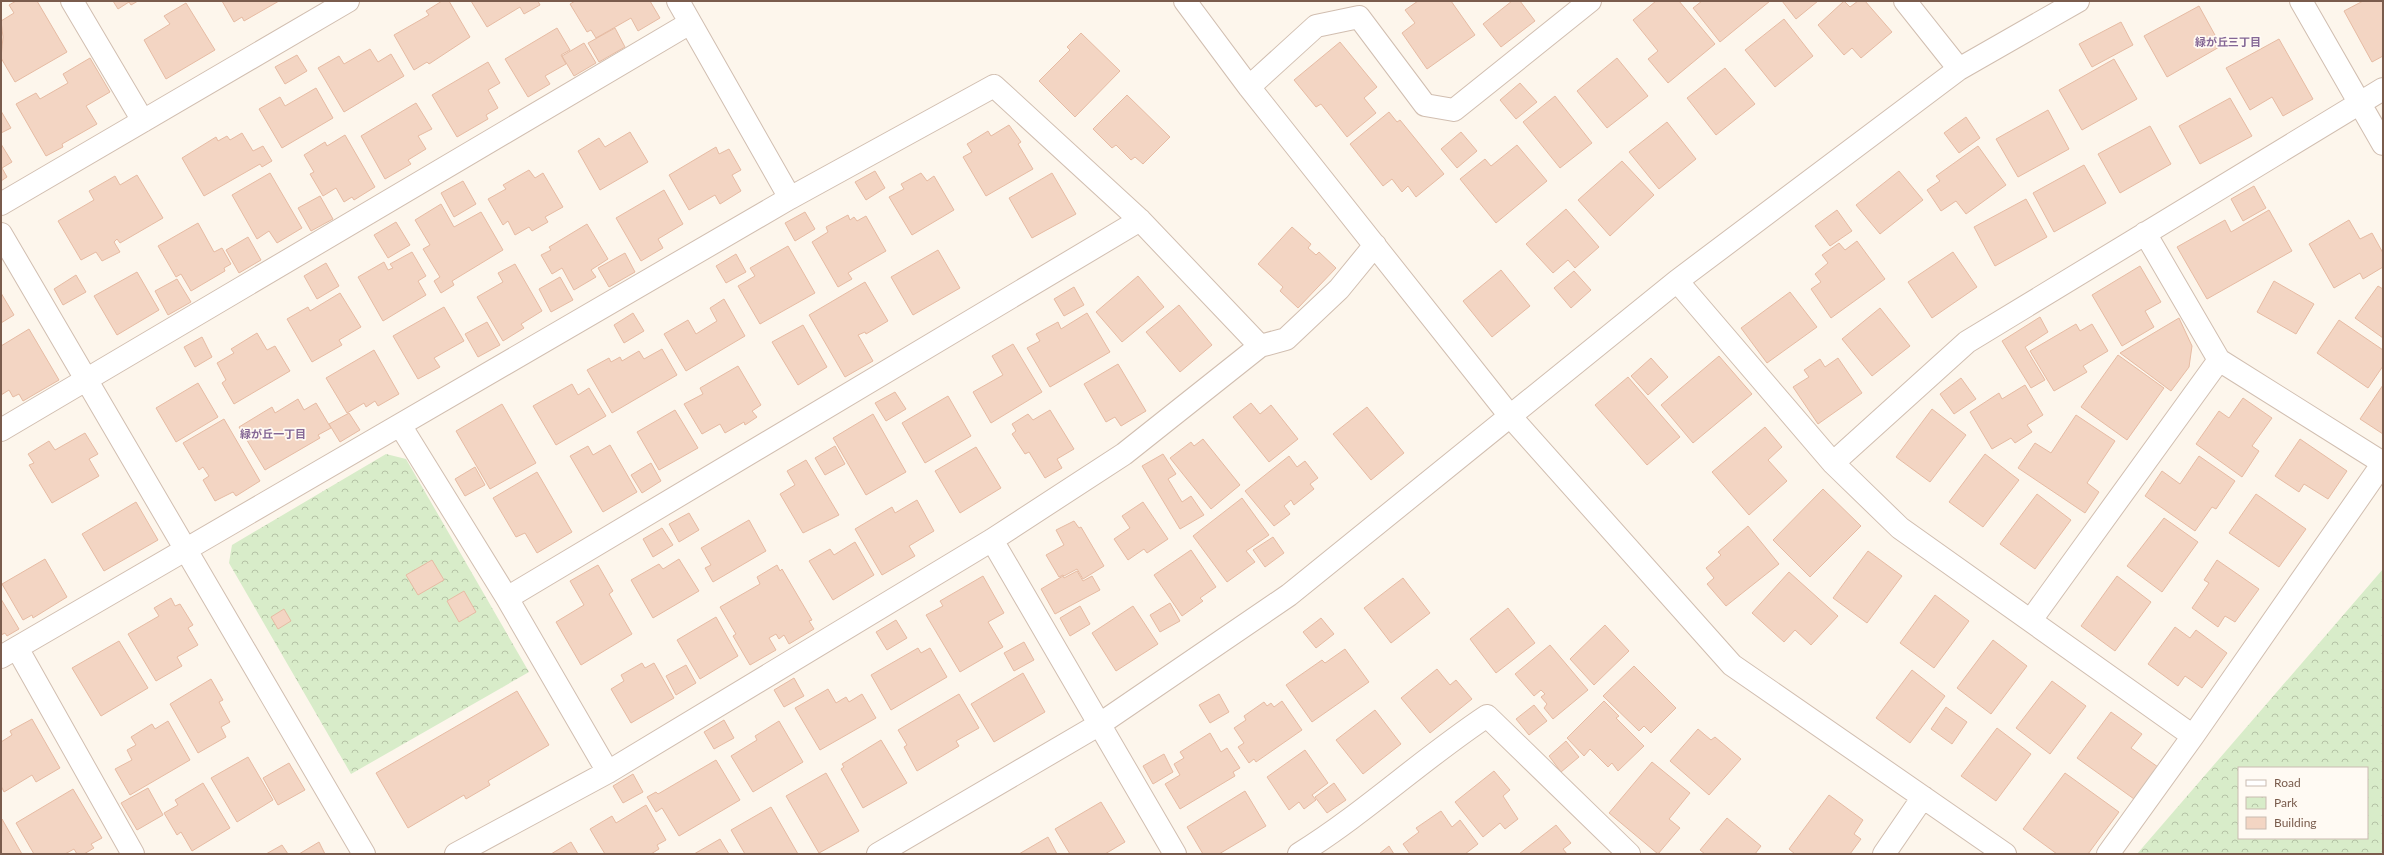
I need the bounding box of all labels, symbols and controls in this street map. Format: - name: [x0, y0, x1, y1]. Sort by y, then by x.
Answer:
- district label: 緑が丘三丁目: [2195, 35, 2261, 48]
- district label: 緑が丘一丁目: [240, 427, 306, 440]
- legend: [2238, 767, 2368, 839]
- text: Road: [2274, 775, 2301, 790]
- text: Park: [2274, 795, 2298, 810]
- text: Building: [2274, 815, 2317, 830]

